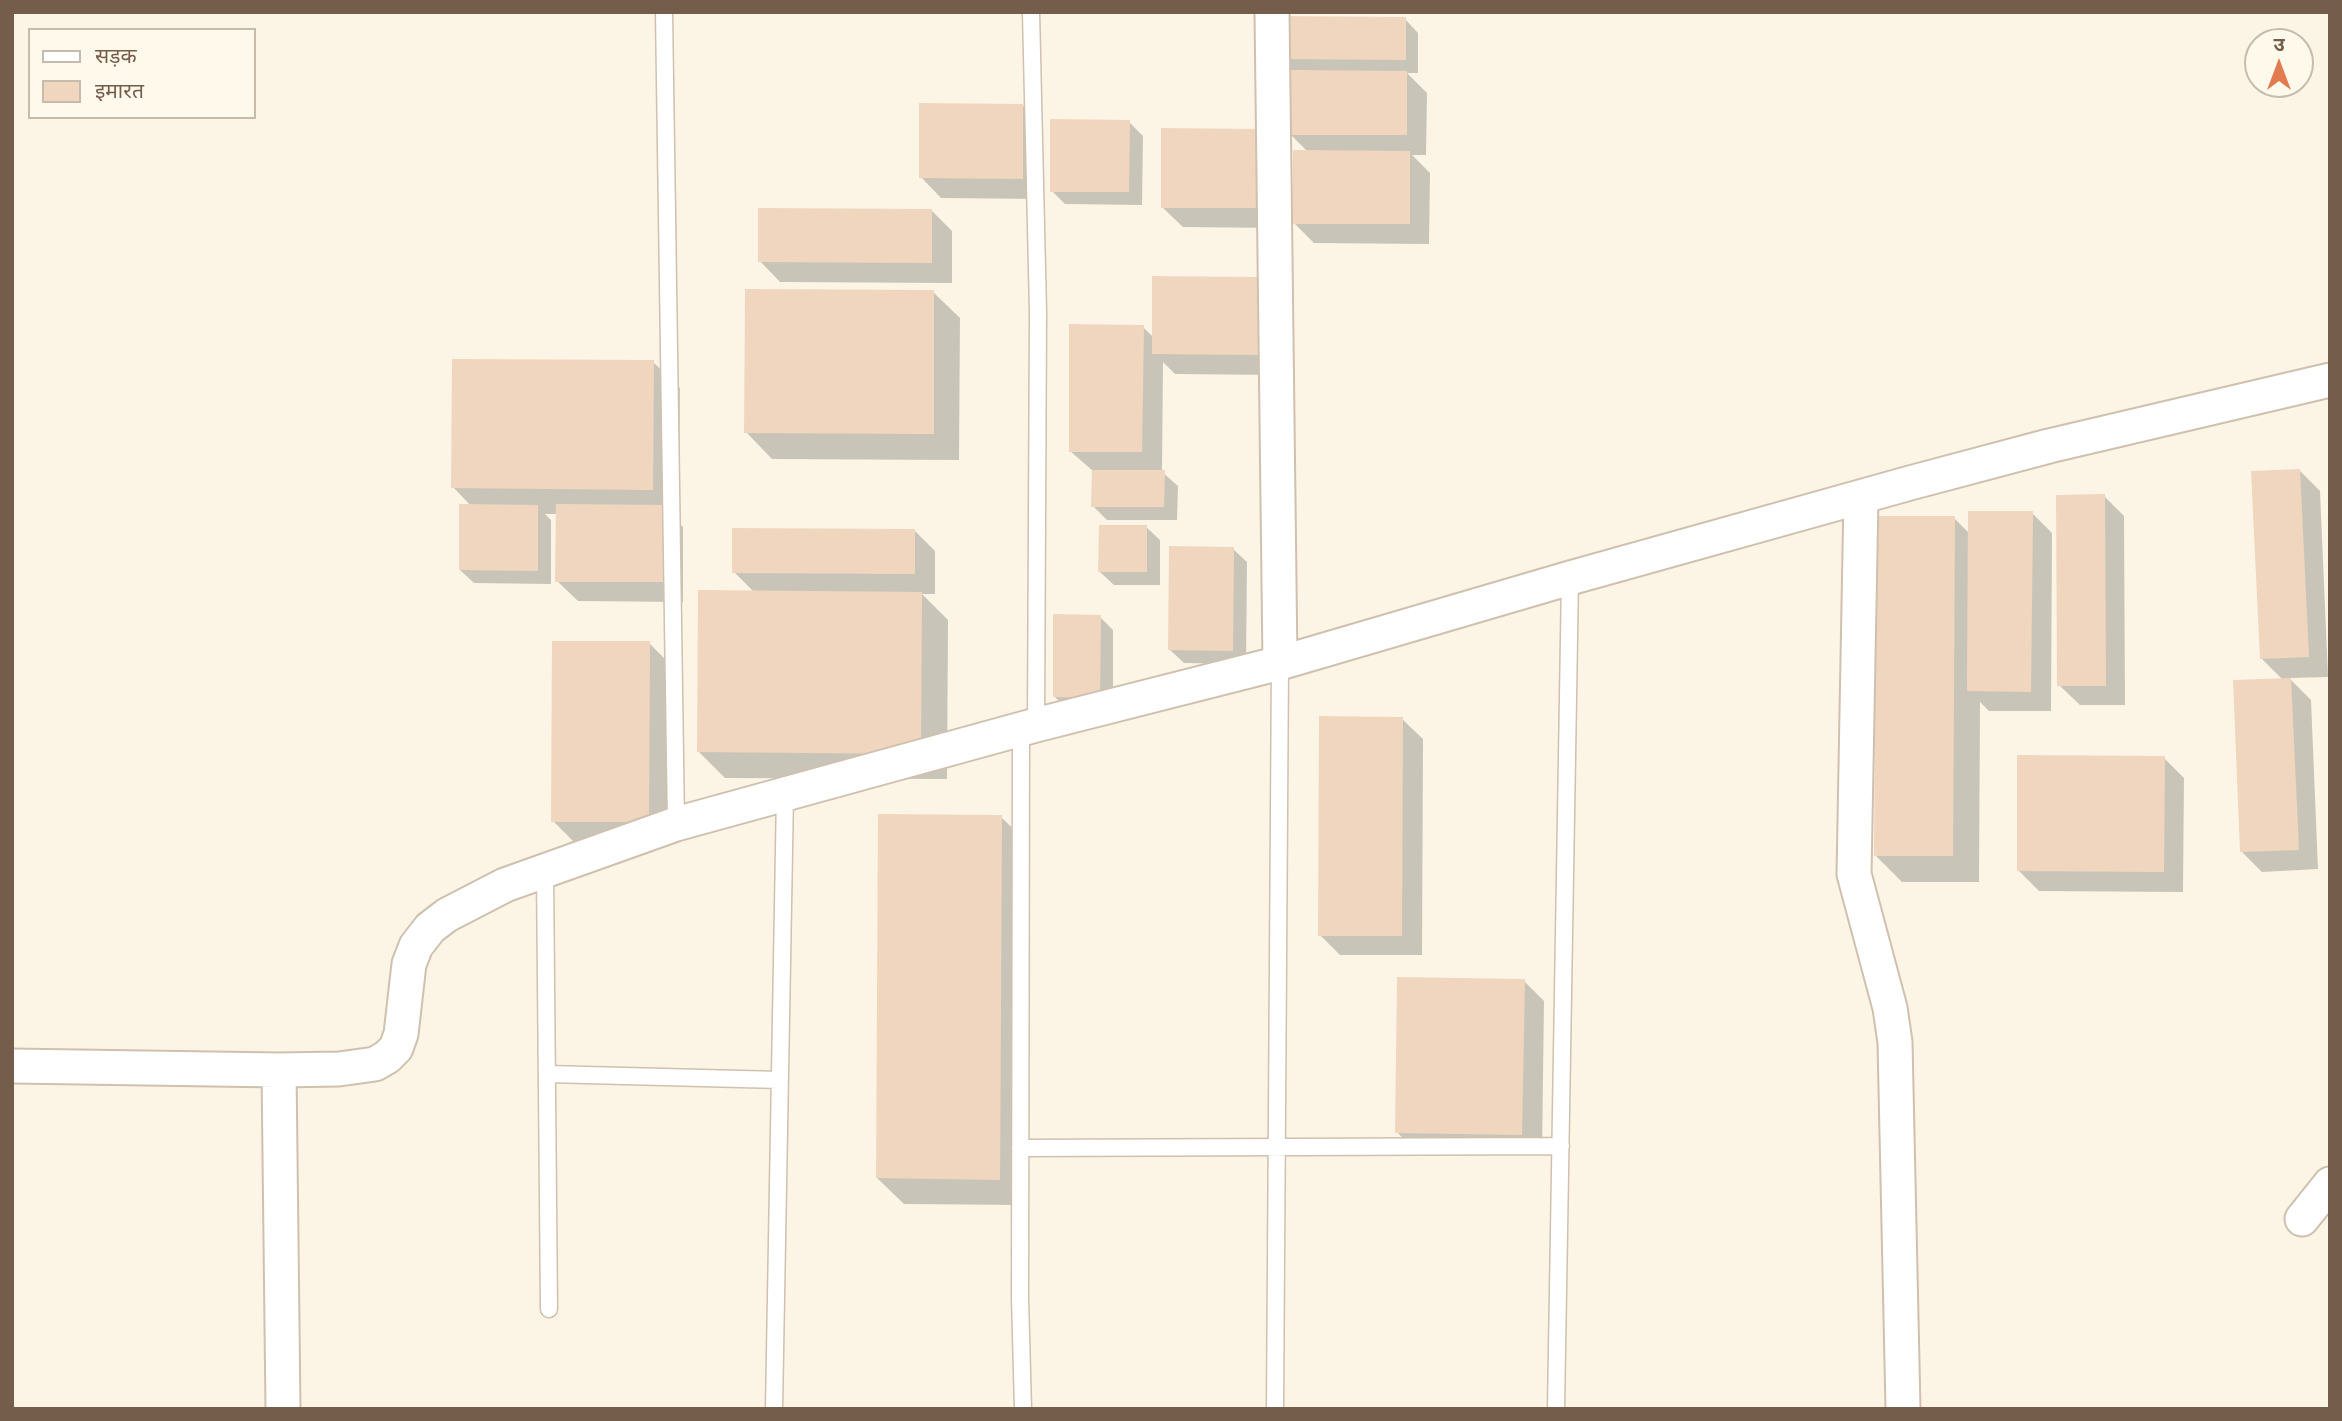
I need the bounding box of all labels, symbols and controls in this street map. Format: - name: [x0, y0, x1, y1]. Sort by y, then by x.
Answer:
- legend: [28, 28, 256, 119]
- north arrow: [2244, 28, 2314, 98]
- text: उ: [2273, 32, 2285, 55]
- text: सड़क: [95, 42, 137, 67]
- text: इमारत: [95, 77, 144, 102]

